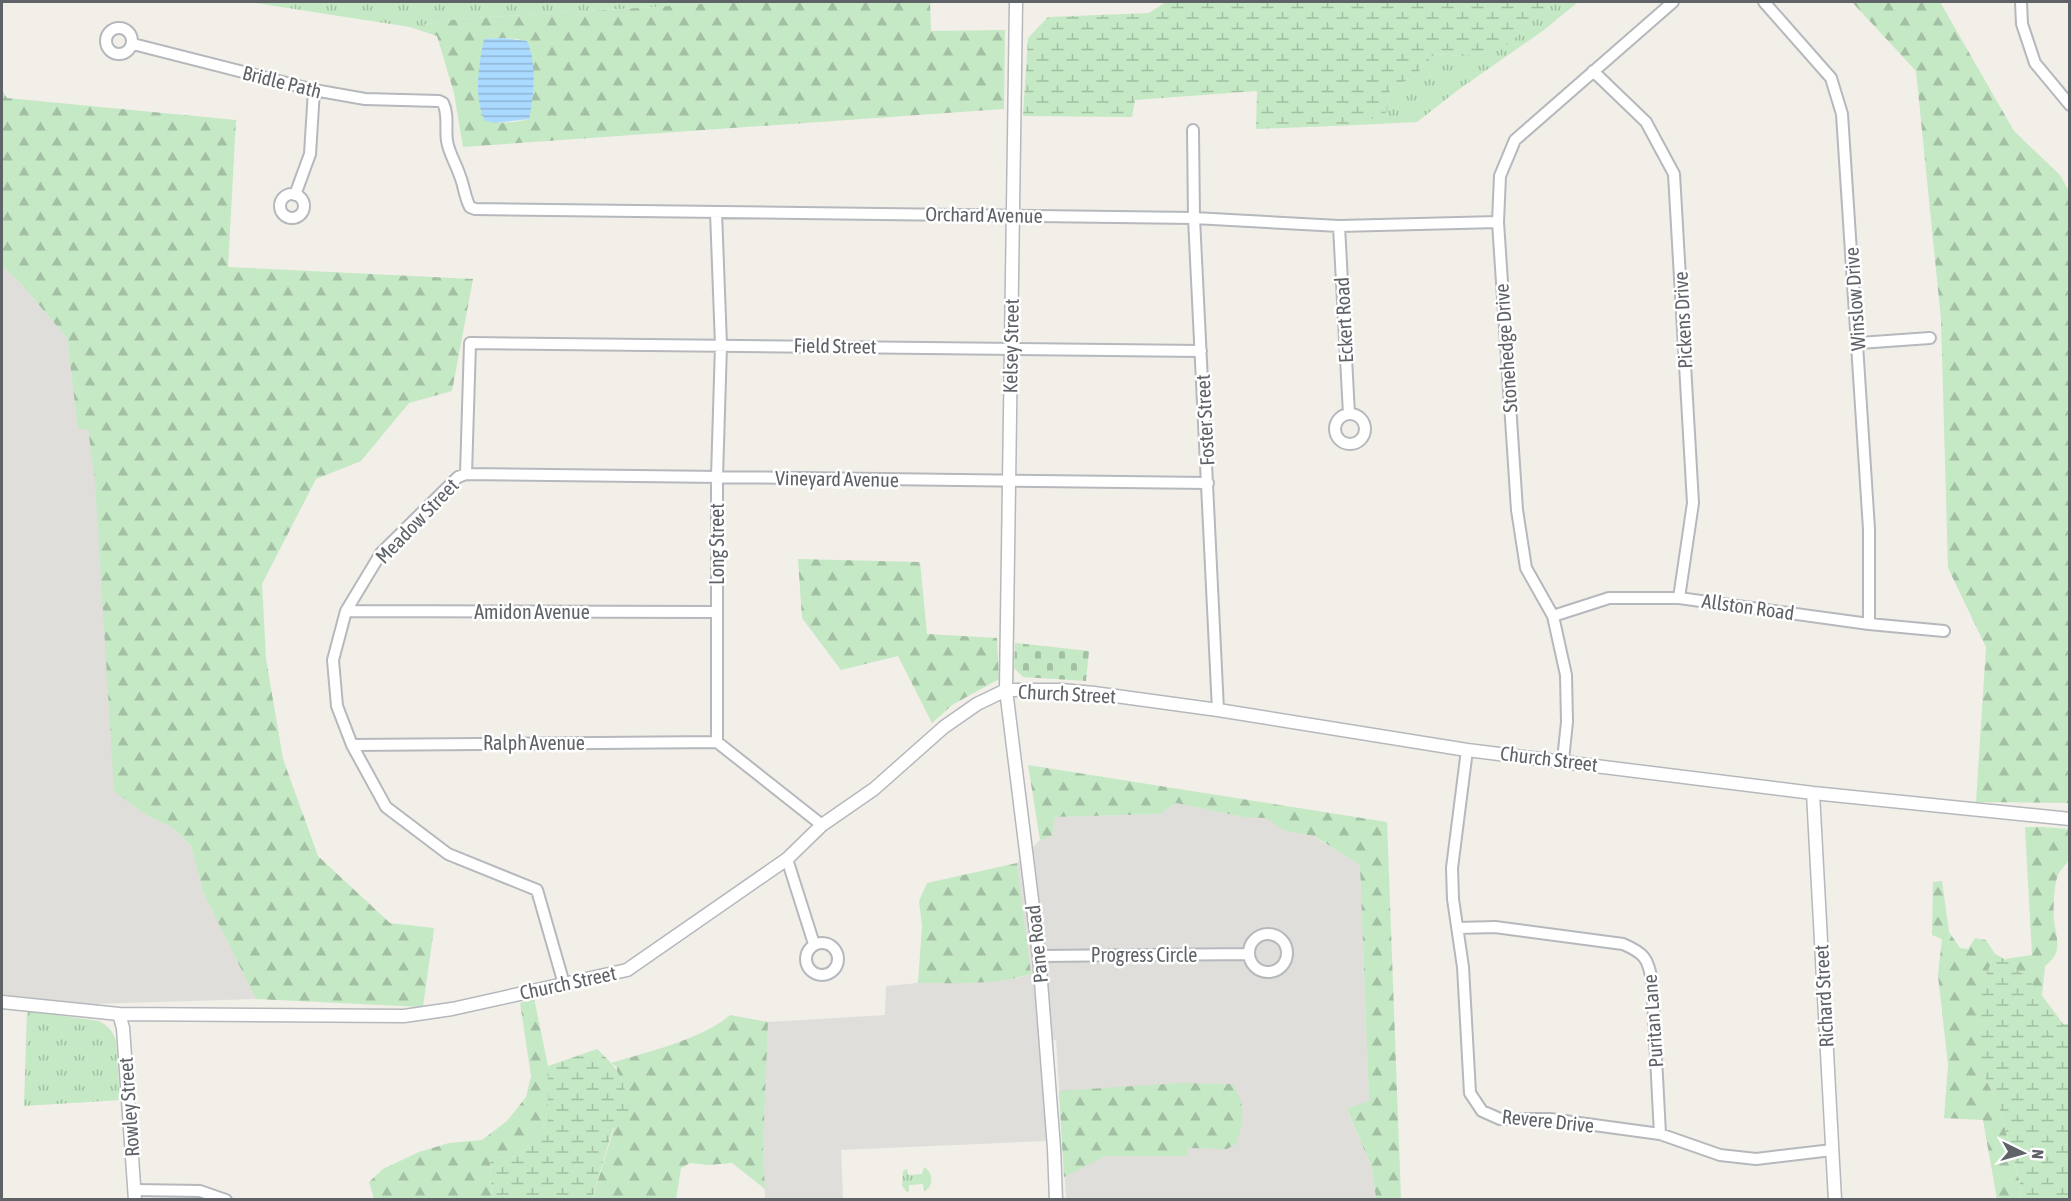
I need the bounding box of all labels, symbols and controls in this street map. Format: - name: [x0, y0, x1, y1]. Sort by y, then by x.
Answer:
- street label: Bridle Path: [240, 61, 324, 102]
- street label: Orchard Avenue: [925, 202, 1043, 227]
- street label: Winslow Drive: [1839, 247, 1870, 352]
- street label: Pickens Drive: [1668, 271, 1697, 369]
- street label: Eckert Road: [1330, 277, 1357, 363]
- street label: Stonehedge Drive: [1490, 283, 1521, 413]
- street label: Kelsey Street: [998, 298, 1023, 393]
- street label: Field Street: [793, 333, 877, 358]
- street label: Foster Street: [1191, 374, 1218, 466]
- street label: Vineyard Avenue: [775, 466, 899, 491]
- street label: Meadow Street: [370, 473, 463, 568]
- street label: Long Street: [705, 503, 728, 585]
- street label: Allston Road: [1700, 589, 1796, 624]
- street label: Amidon Avenue: [474, 600, 590, 623]
- street label: Church Street: [1017, 679, 1117, 708]
- street label: Ralph Avenue: [483, 731, 585, 754]
- street label: Church Street: [1499, 741, 1599, 776]
- street label: Pane Road: [1021, 904, 1052, 984]
- street label: Progress Circle: [1091, 943, 1197, 966]
- street label: Richard Street: [1809, 944, 1838, 1048]
- street label: Church Street: [518, 961, 618, 1004]
- street label: Puritan Lane: [1638, 974, 1667, 1068]
- street label: Rowley Street: [114, 1056, 143, 1158]
- street label: Revere Drive: [1501, 1104, 1595, 1137]
- north arrow: [1993, 1123, 2053, 1183]
- text: N: [2029, 1149, 2047, 1160]

